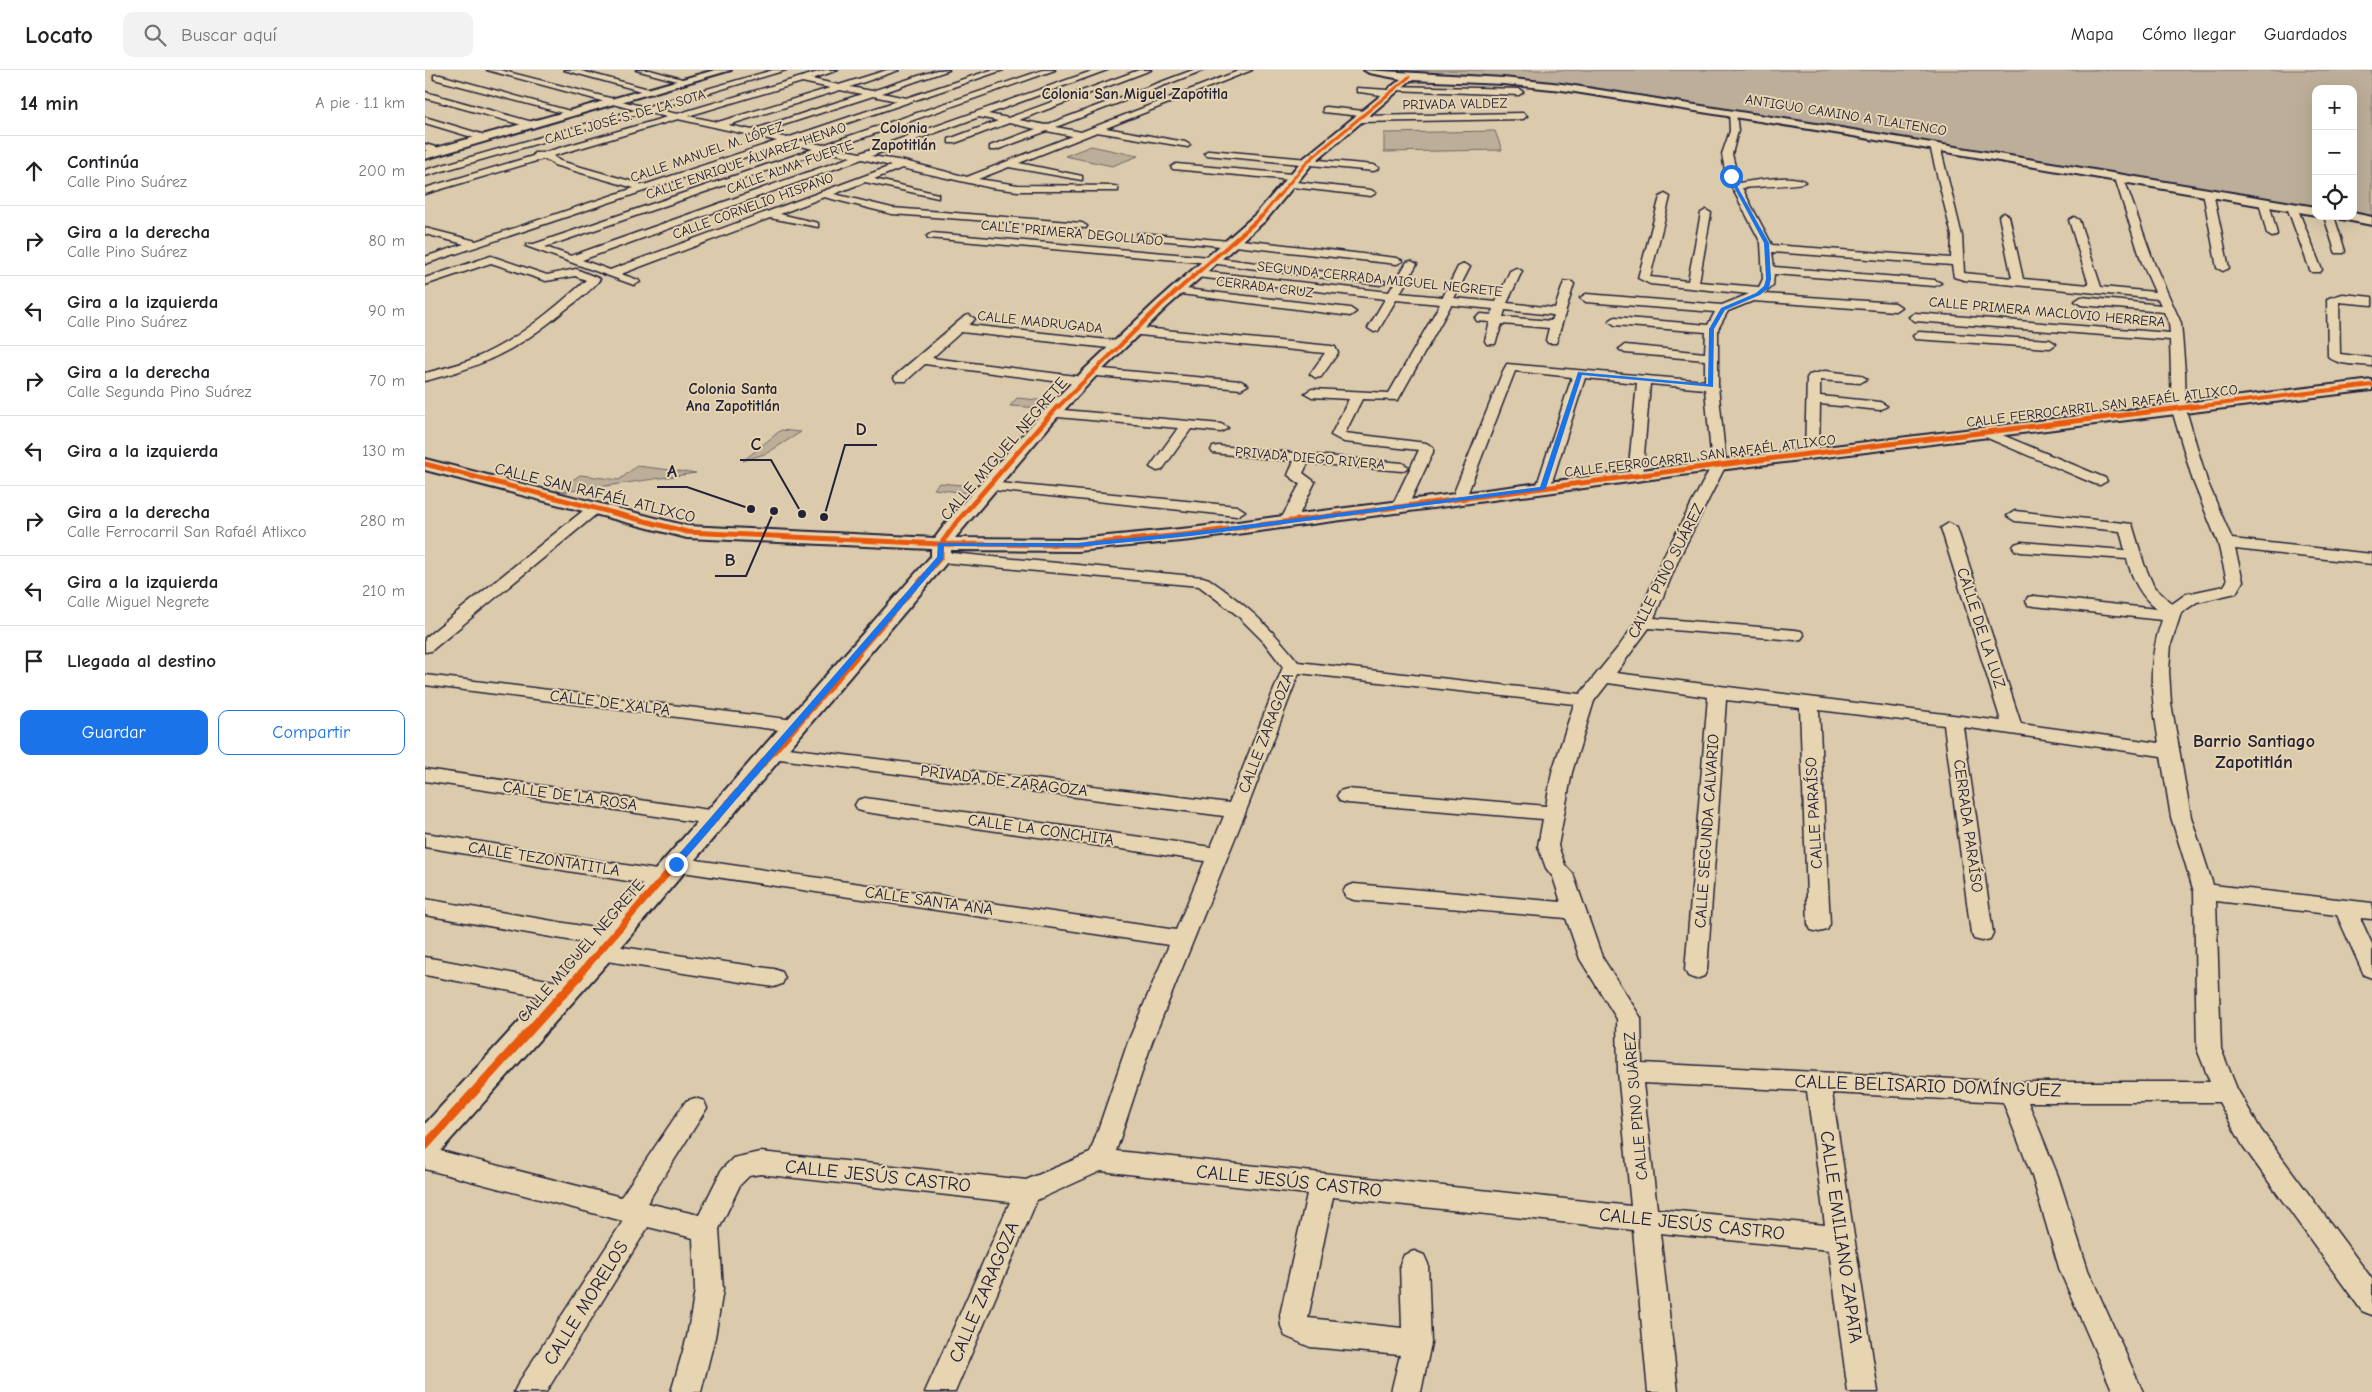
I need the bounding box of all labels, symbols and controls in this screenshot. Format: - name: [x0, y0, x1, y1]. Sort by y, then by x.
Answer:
- search box: [123, 12, 473, 57]
- text: Locato: [25, 21, 93, 49]
- icon: search: [141, 21, 169, 49]
- text: Buscar aquí: [181, 24, 277, 46]
- text: Mapa: [2071, 24, 2114, 45]
- text: Cómo llegar: [2142, 24, 2236, 45]
- text: Guardados: [2264, 24, 2347, 45]
- district label: Colonia San Miguel Zapotitla: [1042, 85, 1228, 103]
- map controls: [2312, 85, 2357, 220]
- button: +: [2312, 85, 2357, 130]
- street label: CALLE JOSÉ S. DE LA SOTA: [543, 86, 707, 148]
- text: 14 min: [20, 91, 79, 115]
- street label: ANTIGUO CAMINO A TLALTENCO: [1744, 91, 1948, 139]
- text: A pie · 1.1 km: [315, 94, 405, 112]
- street label: PRIVADA VALDEZ: [1402, 95, 1508, 113]
- street label: CALLE MANUEL M. LÓPEZ: [628, 118, 786, 186]
- street label: CALLE ENRIQUE ÁLVAREZ HENAO: [643, 119, 849, 203]
- district label: Colonia Zapotitlán: [872, 119, 936, 154]
- button: −: [2312, 130, 2357, 175]
- street label: CALLE ALMA FUERTE: [724, 136, 856, 198]
- text: Continúa: [67, 151, 139, 173]
- icon: ahead: [20, 157, 48, 185]
- text: 200 m: [359, 162, 405, 180]
- route start: [1720, 165, 1743, 188]
- street label: CALLE CORNELIO HISPANO: [670, 169, 836, 243]
- text: Calle Pino Suárez: [67, 173, 187, 191]
- button: locate: [2312, 175, 2357, 220]
- street label: CALLE PRIMERA DEGOLLADO: [980, 217, 1164, 249]
- text: Gira a la derecha: [67, 221, 210, 243]
- icon: right: [20, 227, 48, 255]
- text: 80 m: [368, 232, 405, 250]
- text: Calle Pino Suárez: [67, 243, 187, 261]
- street label: SEGUNDA CERRADA MIGUEL NEGRETE: [1256, 258, 1504, 300]
- street label: CERRADA CRUZ: [1215, 273, 1315, 301]
- text: Gira a la izquierda: [67, 291, 218, 313]
- street label: CALLE PRIMERA MACLOVIO HERRERA: [1928, 293, 2166, 331]
- icon: left: [20, 297, 48, 325]
- text: 90 m: [368, 302, 405, 320]
- street label: CALLE MADRUGADA: [977, 307, 1103, 337]
- text: Calle Pino Suárez: [67, 313, 187, 331]
- text: Gira a la derecha: [67, 361, 210, 383]
- icon: right: [20, 367, 48, 395]
- text: 70 m: [369, 372, 405, 390]
- street label: CALLE MIGUEL NEGRETE: [937, 374, 1071, 524]
- district label: Colonia Santa Ana Zapotitlán: [686, 380, 780, 415]
- street label: CALLE FERROCARRIL SAN RAFAÉL ATLIXCO: [1965, 381, 2239, 431]
- text: Calle Segunda Pino Suárez: [67, 383, 251, 401]
- callout: D: [845, 412, 877, 445]
- text: D: [855, 419, 867, 440]
- callout: C: [740, 427, 771, 460]
- street label: CALLE FERROCARRIL SAN RAFAÉL ATLIXCO: [1563, 431, 1837, 481]
- text: C: [751, 434, 762, 455]
- icon: left: [20, 437, 48, 465]
- text: Gira a la izquierda: [67, 440, 218, 462]
- text: 130 m: [362, 442, 405, 460]
- street label: PRIVADA DIEGO RIVERA: [1234, 443, 1386, 473]
- callout: A: [657, 454, 687, 487]
- street label: CALLE SAN RAFAÉL ATLIXCO: [493, 459, 697, 527]
- street label: CALLE PINO SUÁREZ: [1623, 500, 1708, 641]
- text: Gira a la derecha: [67, 501, 210, 523]
- icon: right: [20, 507, 48, 535]
- text: 280 m: [360, 512, 405, 530]
- text: Calle Ferrocarril San Rafaél Atlixco: [67, 523, 306, 541]
- callout: B: [715, 543, 746, 576]
- text: B: [725, 550, 736, 571]
- street label: CALLE DE LA LUZ: [1953, 565, 2009, 691]
- text: Gira a la izquierda: [67, 571, 218, 593]
- icon: left: [20, 577, 48, 605]
- text: 210 m: [362, 582, 405, 600]
- text: Calle Miguel Negrete: [67, 593, 209, 611]
- icon: arrive: [20, 647, 48, 675]
- text: Llegada al destino: [67, 650, 216, 672]
- street label: CALLE ZARAGOZA: [1235, 670, 1297, 796]
- street label: CALLE DE XALPA: [549, 687, 671, 719]
- button: Guardar: [20, 710, 208, 755]
- button: Compartir: [218, 710, 405, 755]
- district label: Barrio Santiago Zapotitlán: [2193, 731, 2315, 773]
- street label: CALLE SEGUNDA CALVARIO: [1691, 733, 1723, 929]
- street label: CALLE PARAÍSO: [1801, 757, 1826, 869]
- street label: CERRADA PARAÍSO: [1950, 758, 1987, 894]
- street label: PRIVADA DE ZARAGOZA: [919, 762, 1089, 800]
- street label: CALLE DE LA ROSA: [502, 778, 638, 814]
- street label: CALLE LA CONCHITA: [967, 811, 1115, 849]
- street label: CALLE TEZONTATITLA: [467, 838, 621, 880]
- route end: [665, 853, 688, 876]
- street label: CALLE MIGUEL NEGRETE: [514, 876, 648, 1026]
- street label: CALLE SANTA ANA: [864, 883, 994, 919]
- street label: CALLE PINO SUÁREZ: [1620, 1031, 1651, 1181]
- street label: CALLE BELISARIO DOMÍNGUEZ: [1794, 1070, 2062, 1102]
- street label: CALLE EMILIANO ZAPATA: [1815, 1129, 1867, 1345]
- street label: CALLE JESÚS CASTRO: [784, 1155, 972, 1197]
- street label: CALLE JESÚS CASTRO: [1195, 1160, 1383, 1202]
- street label: CALLE JESÚS CASTRO: [1598, 1203, 1786, 1245]
- street label: CALLE ZARAGOZA: [944, 1218, 1024, 1366]
- street label: CALLE MORELOS: [539, 1237, 633, 1369]

